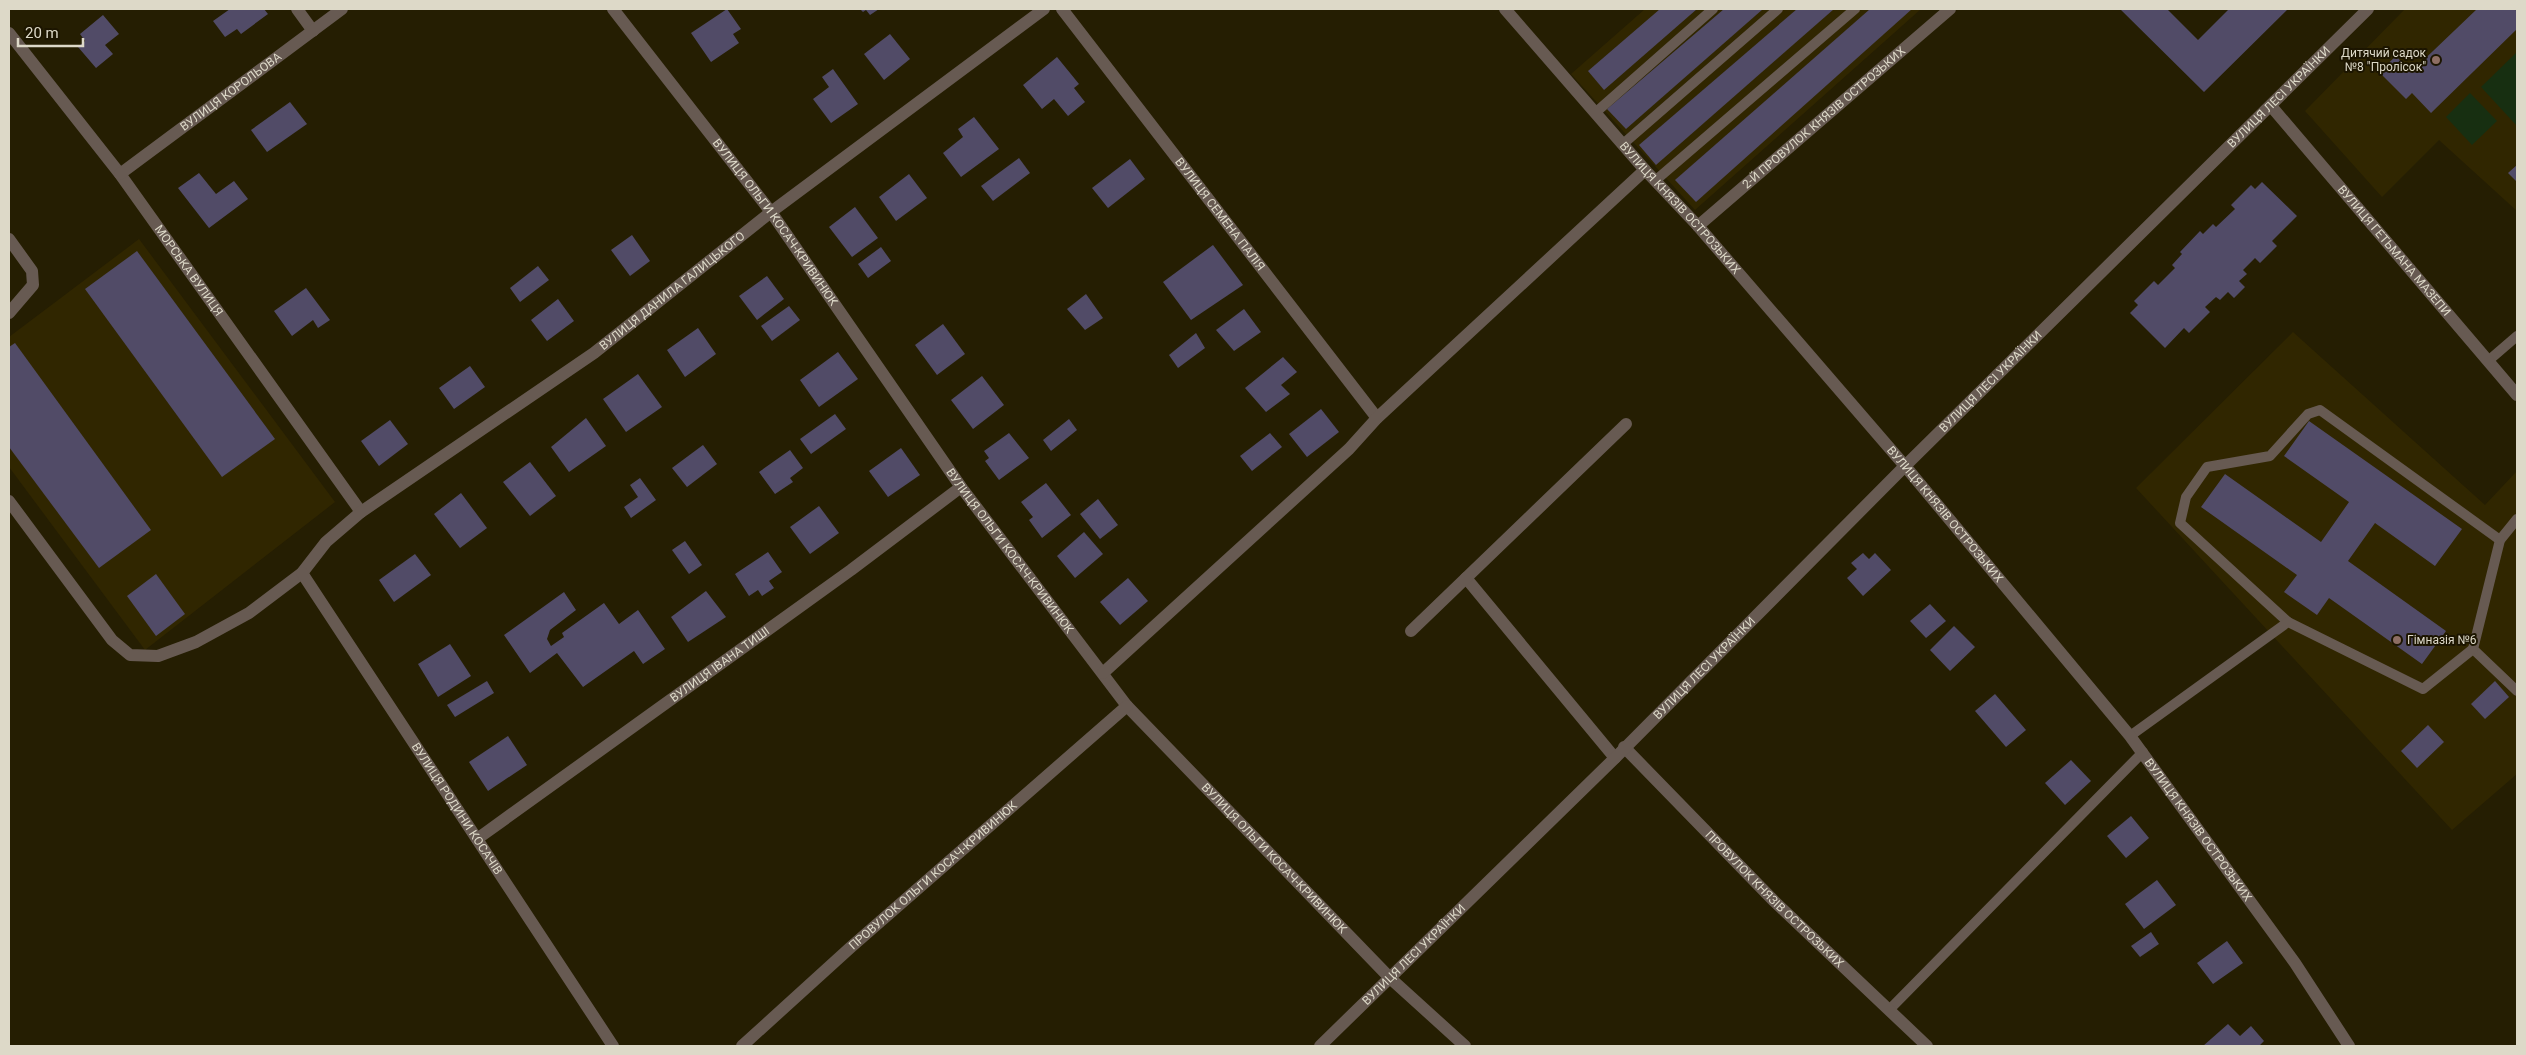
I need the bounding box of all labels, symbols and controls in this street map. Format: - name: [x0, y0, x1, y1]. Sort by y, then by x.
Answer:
- scale bar: [18, 15, 82, 47]
- text: 20 m: [25, 24, 59, 42]
- street label: 2-Й ПРОВУЛОК КНЯЗІВ ОСТРОЗЬКИХ: [1740, 43, 1908, 192]
- street label: ВУЛИЦЯ ЛЕСІ УКРАЇНКИ: [2225, 43, 2333, 151]
- place label: Дитячий садок №8 "Пролісок": [2341, 46, 2427, 74]
- street label: ВУЛИЦЯ КОРОЛЬОВА: [178, 50, 284, 134]
- marker: Дитячий садок №8 "Пролісок": [2430, 54, 2442, 66]
- street label: ВУЛИЦЯ ОЛЬГИ КОСАЧ-КРИВИНЮК: [710, 136, 841, 309]
- street label: ВУЛИЦЯ КНЯЗІВ ОСТРОЗЬКИХ: [1617, 139, 1744, 277]
- street label: ВУЛИЦЯ СЕМЕНА ПАЛІЯ: [1172, 155, 1268, 273]
- street label: ВУЛИЦЯ ГЕТЬМАНА МАЗЕПИ: [2335, 183, 2454, 319]
- street label: МОРСЬКА ВУЛИЦЯ: [152, 222, 226, 319]
- street label: ВУЛИЦЯ ДАНИЛА ГАЛИЦЬКОГО: [597, 229, 748, 353]
- street label: ВУЛИЦЯ ЛЕСІ УКРАЇНКИ: [1936, 328, 2045, 435]
- street label: ВУЛИЦЯ КНЯЗІВ ОСТРОЗЬКИХ: [1884, 443, 2006, 586]
- street label: ВУЛИЦЯ ОЛЬГИ КОСАЧ-КРИВИНЮК: [943, 466, 1077, 637]
- street label: ВУЛИЦЯ ЛЕСІ УКРАЇНКИ: [1651, 614, 1758, 722]
- street label: ВУЛИЦЯ ІВАНА ТИШІ: [667, 624, 772, 705]
- place label: Гімназія №6: [2407, 633, 2477, 647]
- marker: Гімназія №6: [2391, 634, 2403, 646]
- street label: ВУЛИЦЯ РОДИНИ КОСАЧІВ: [409, 740, 505, 877]
- street label: ВУЛИЦЯ КНЯЗІВ ОСТРОЗЬКИХ: [2142, 756, 2255, 905]
- street label: ВУЛИЦЯ ОЛЬГИ КОСАЧ-КРИВИНЮК: [1199, 780, 1350, 936]
- street label: ПРОВУЛОК ОЛЬГИ КОСАЧ-КРИВИНЮК: [846, 798, 1020, 953]
- street label: ПРОВУЛОК КНЯЗІВ ОСТРОЗЬКИХ: [1702, 828, 1847, 971]
- street label: ВУЛИЦЯ ЛЕСІ УКРАЇНКИ: [1359, 901, 1468, 1008]

